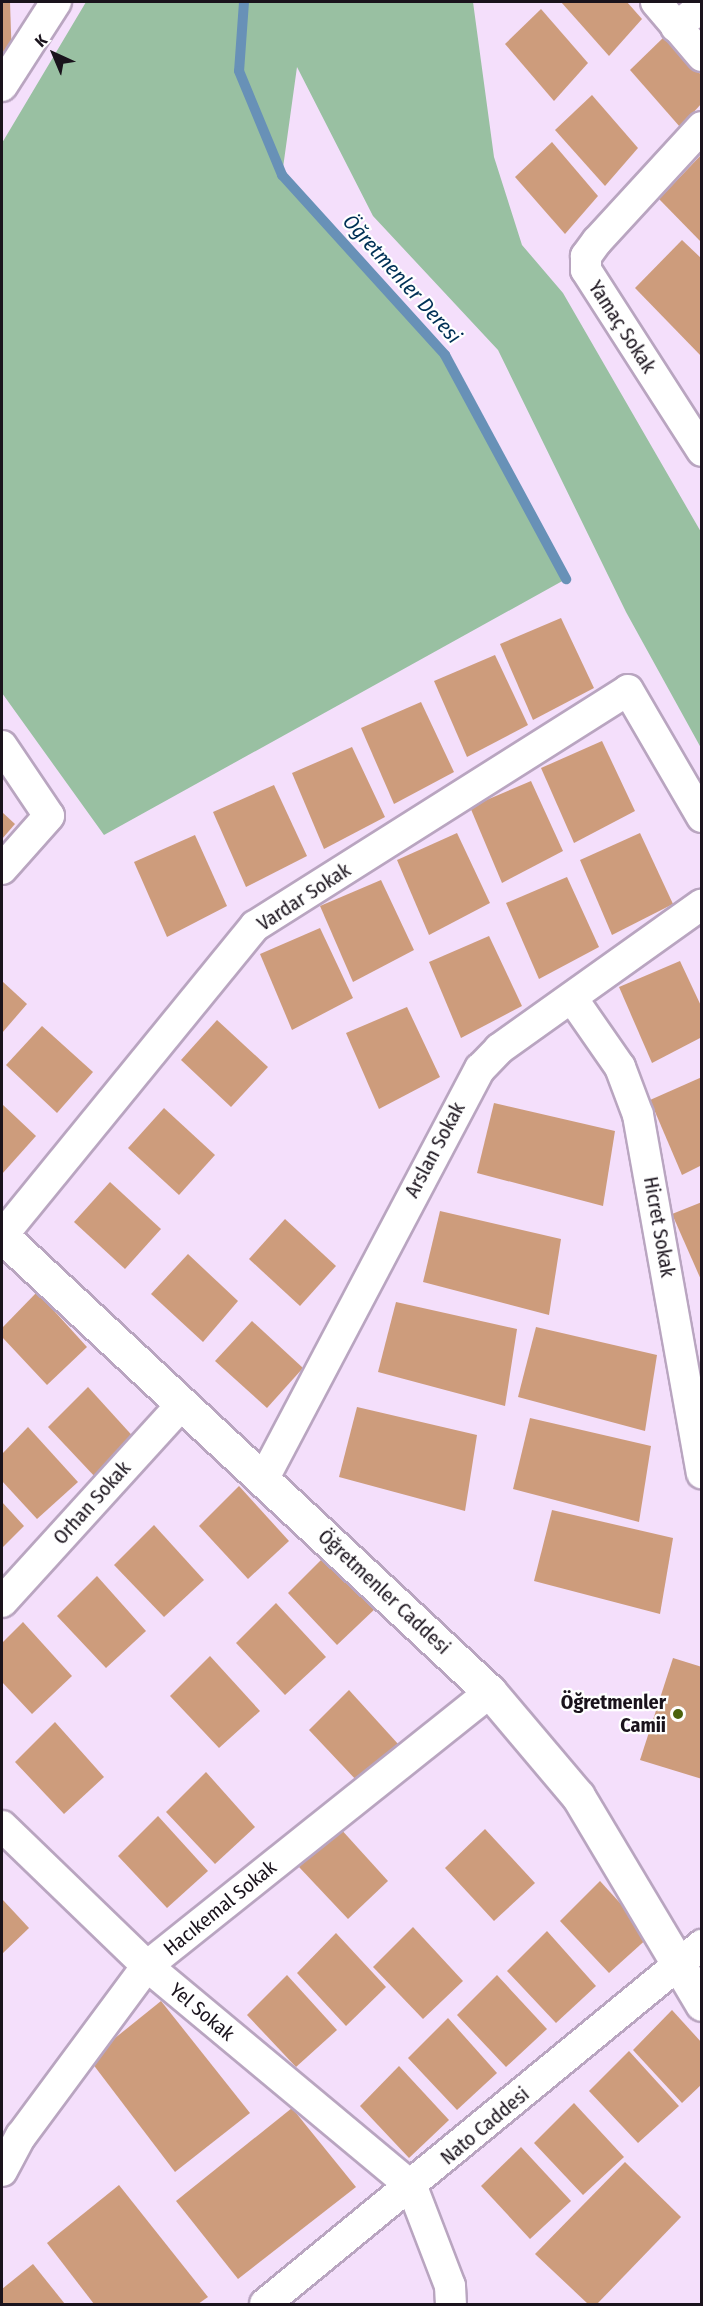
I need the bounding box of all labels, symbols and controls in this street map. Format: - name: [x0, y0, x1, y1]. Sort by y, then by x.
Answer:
- north arrow: [24, 24, 84, 84]
- text: K: [31, 31, 51, 51]
- water label: Öğretmenler Deresi: [337, 209, 467, 349]
- street label: Yamaç Sokak: [583, 276, 661, 378]
- street label: Vardar Sokak: [253, 858, 355, 936]
- street label: Arslan Sokak: [400, 1098, 470, 1202]
- street label: Hicret Sokak: [638, 1175, 680, 1279]
- street label: Orhan Sokak: [48, 1456, 136, 1550]
- street label: Öğretmenler Caddesi: [313, 1525, 455, 1659]
- place label: Öğretmenler Camii: [561, 1690, 666, 1737]
- marker: Öğretmenler Camii: [671, 1707, 685, 1721]
- street label: Hacıkemal Sokak: [159, 1855, 281, 1961]
- street label: Yel Sokak: [165, 1978, 239, 2046]
- street label: Nato Caddesi: [436, 2082, 534, 2170]

